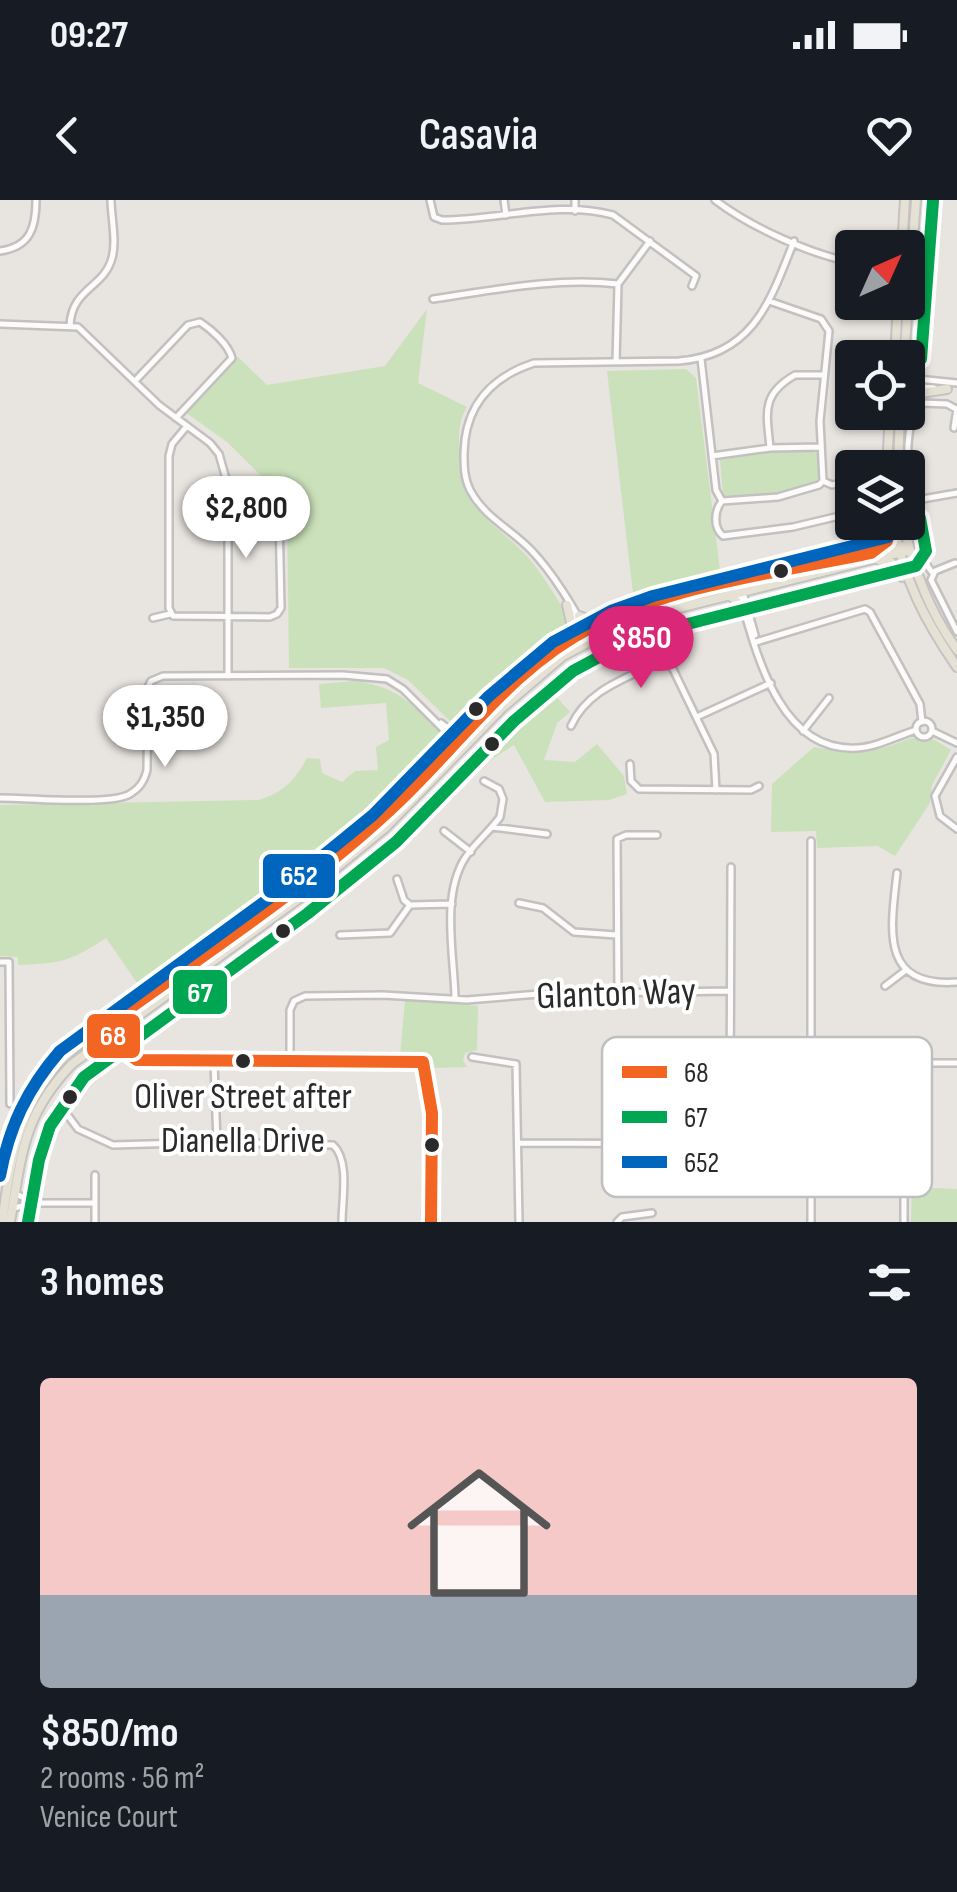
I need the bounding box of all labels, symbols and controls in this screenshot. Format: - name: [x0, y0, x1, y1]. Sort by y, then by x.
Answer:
- text: 09:27: [50, 13, 128, 58]
- icon: back: [40, 108, 95, 163]
- text: Casavia: [419, 108, 538, 163]
- icon: heart: [862, 108, 917, 163]
- north arrow: [835, 230, 925, 320]
- map controls: [835, 230, 925, 540]
- button: locate: [835, 340, 925, 430]
- button: layers: [835, 450, 925, 540]
- pin: $2,800: [165, 476, 327, 561]
- text: $2,800: [204, 489, 288, 528]
- unlabelled marker: [771, 561, 791, 581]
- pin: $850: [582, 606, 700, 691]
- text: $850: [611, 619, 671, 658]
- pin: $1,350: [84, 685, 246, 770]
- text: $1,350: [125, 698, 205, 737]
- unlabelled marker: [466, 699, 486, 719]
- unlabelled marker: [482, 734, 502, 754]
- line badge: 652: [261, 852, 337, 900]
- text: 652: [280, 860, 318, 893]
- unlabelled marker: [273, 921, 293, 941]
- line badge: 67: [171, 968, 229, 1016]
- street label: Glanton Way: [536, 969, 697, 1019]
- text: 67: [187, 977, 213, 1010]
- line badge: 68: [85, 1012, 142, 1060]
- text: 68: [100, 1020, 126, 1053]
- legend: [602, 1037, 932, 1197]
- marker: Oliver Street after Dianella Drive: [233, 1051, 253, 1071]
- text: 68: [684, 1057, 709, 1090]
- place label: Oliver Street after Dianella Drive: [134, 1076, 352, 1163]
- unlabelled marker: [60, 1087, 80, 1107]
- text: 67: [684, 1102, 707, 1135]
- unlabelled marker: [422, 1135, 442, 1155]
- text: 652: [684, 1147, 719, 1180]
- icon: filters: [862, 1255, 917, 1310]
- text: 3 homes: [40, 1257, 164, 1308]
- icon: home: [389, 1443, 569, 1623]
- text: $850/mo: [40, 1708, 179, 1759]
- text: 2 rooms · 56 m²: [40, 1759, 205, 1798]
- text: Venice Court: [40, 1798, 178, 1837]

